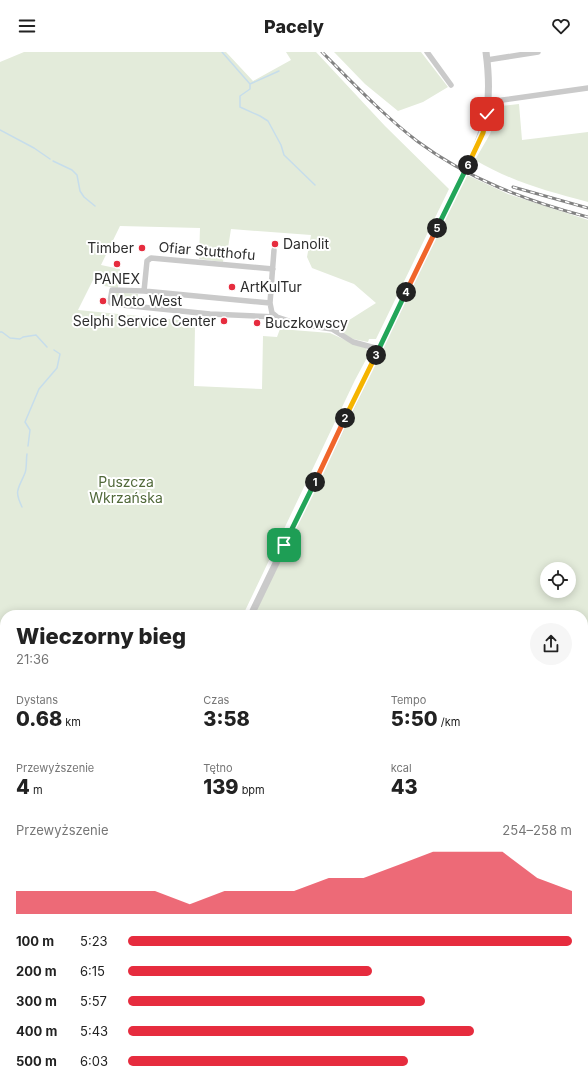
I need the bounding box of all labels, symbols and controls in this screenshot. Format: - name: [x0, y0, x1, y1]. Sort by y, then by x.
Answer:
- icon: menu: [16, 15, 38, 37]
- icon: heart: [550, 15, 572, 37]
- text: Pacely: [264, 16, 324, 37]
- pin: [470, 97, 504, 131]
- icon: check: [476, 103, 498, 125]
- pin: 6: [458, 155, 478, 175]
- text: 6: [464, 158, 472, 172]
- pin: 5: [427, 218, 447, 238]
- text: 5: [433, 221, 441, 235]
- place label: Danolit: [283, 235, 329, 252]
- street label: Ofiar Stutthofu: [158, 238, 256, 263]
- place label: Timber: [87, 239, 134, 256]
- marker: Danolit: [270, 239, 280, 249]
- marker: Timber: [137, 243, 147, 253]
- marker: PANEX: [112, 259, 122, 269]
- place label: PANEX: [94, 270, 140, 287]
- place label: ArtKulTur: [240, 278, 302, 295]
- marker: ArtKulTur: [227, 282, 237, 292]
- pin: 4: [396, 282, 416, 302]
- text: 4: [402, 285, 410, 299]
- place label: Moto West: [111, 292, 182, 309]
- marker: Moto West: [98, 296, 108, 306]
- place label: Selphi Service Center: [73, 312, 216, 329]
- place label: Buczkowscy: [265, 314, 348, 331]
- marker: Selphi Service Center: [219, 316, 229, 326]
- marker: Buczkowscy: [252, 318, 262, 328]
- pin: 3: [366, 345, 386, 365]
- text: 3: [372, 348, 380, 362]
- pin: 2: [335, 408, 355, 428]
- text: 2: [342, 411, 348, 425]
- pin: 1: [305, 472, 325, 492]
- park label: Puszcza Wkrzańska: [89, 473, 163, 506]
- text: 1: [313, 475, 317, 489]
- pin: [267, 528, 301, 562]
- icon: arrive: [273, 534, 295, 556]
- map controls: [540, 562, 576, 598]
- button: locate: [540, 562, 576, 598]
- text: Wieczorny bieg: [16, 623, 186, 649]
- button: share: [530, 623, 572, 665]
- text: 21:36: [16, 651, 49, 667]
- text: Dystans: [16, 693, 58, 707]
- text: Czas: [203, 693, 229, 707]
- text: Tempo: [391, 693, 426, 707]
- text: 0.68: [16, 707, 62, 731]
- text: 3:58: [203, 707, 250, 731]
- text: 5:50: [391, 707, 438, 731]
- text: km: [62, 715, 81, 729]
- text: /km: [438, 715, 460, 729]
- text: Przewyższenie: [16, 761, 94, 775]
- text: Tętno: [203, 761, 233, 775]
- text: kcal: [391, 761, 412, 775]
- text: 4: [16, 775, 30, 799]
- text: 139: [203, 775, 239, 799]
- text: 43: [391, 775, 418, 799]
- text: m: [30, 783, 43, 797]
- text: bpm: [239, 783, 265, 797]
- text: Przewyższenie: [16, 822, 109, 838]
- text: 254–258 m: [502, 822, 572, 838]
- text: 100 m: [16, 933, 54, 949]
- text: 5:23: [80, 933, 108, 949]
- text: 200 m: [16, 963, 57, 979]
- text: 6:15: [80, 963, 105, 979]
- text: 300 m: [16, 993, 57, 1009]
- text: 5:57: [80, 993, 107, 1009]
- text: 400 m: [16, 1023, 57, 1039]
- text: 5:43: [80, 1023, 108, 1039]
- text: 500 m: [16, 1053, 57, 1069]
- text: 6:03: [80, 1053, 108, 1069]

